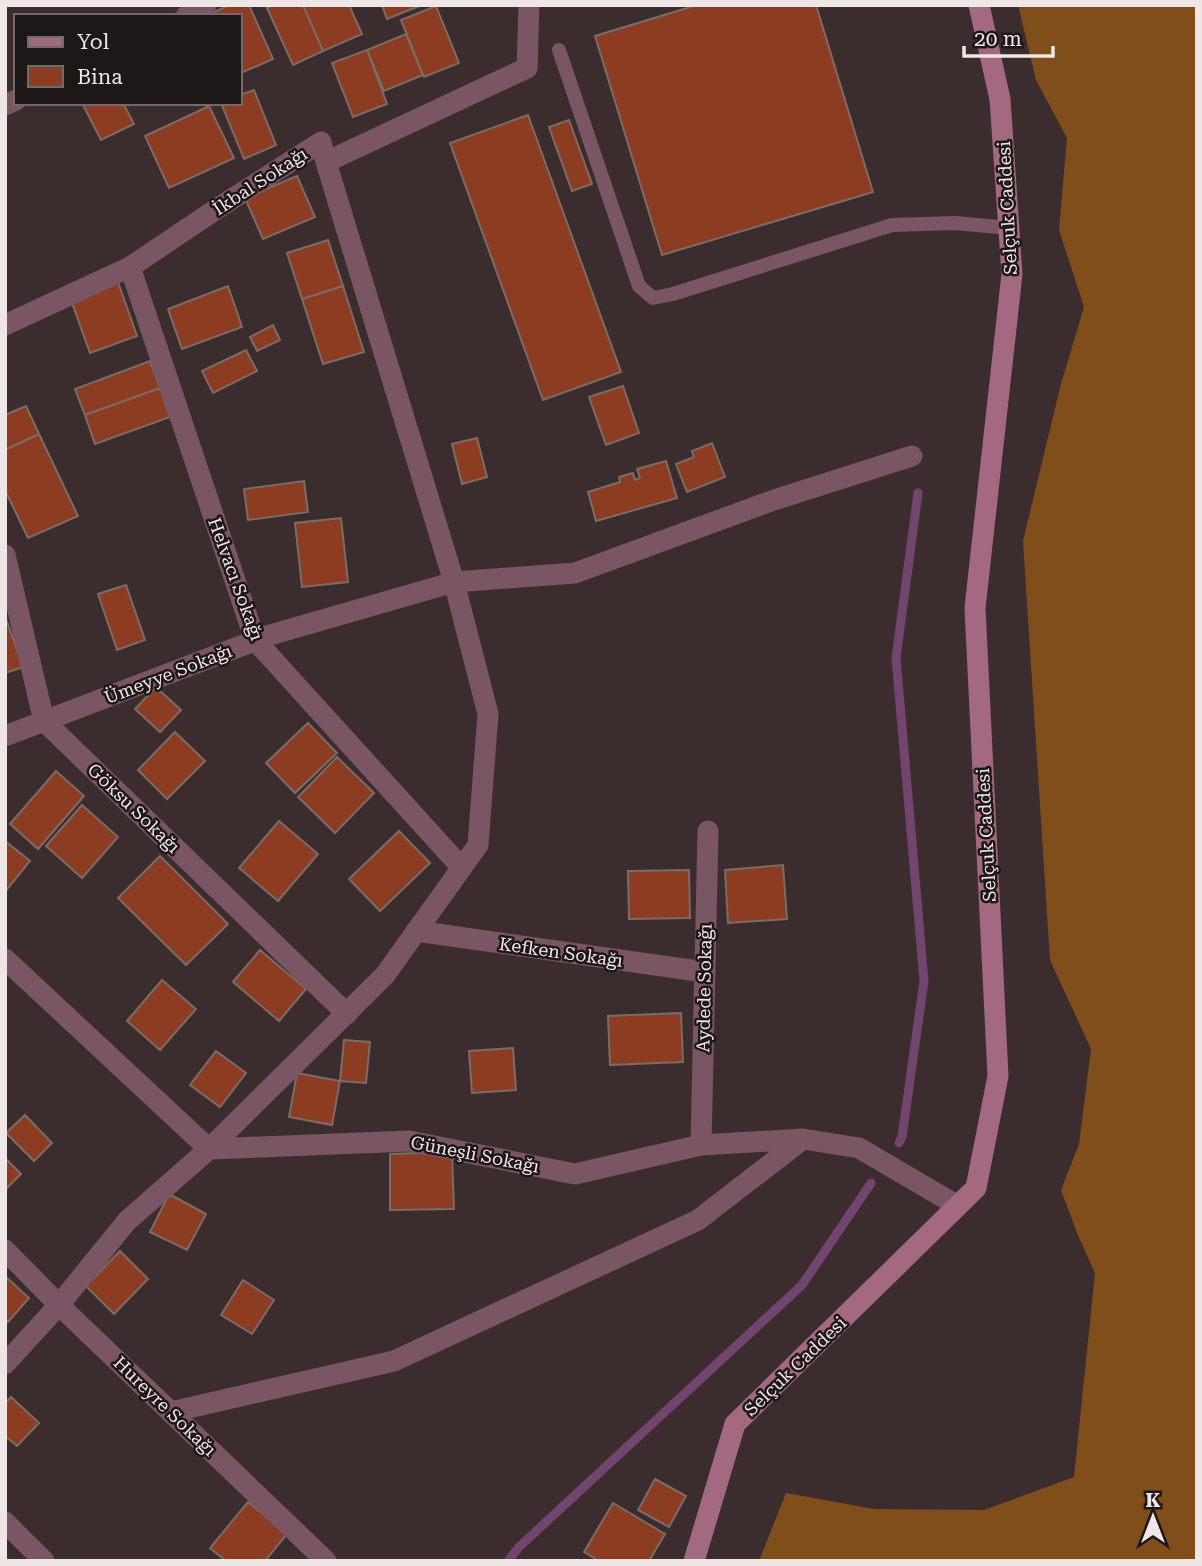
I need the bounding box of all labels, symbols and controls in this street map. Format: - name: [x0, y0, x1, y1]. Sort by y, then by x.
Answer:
- legend: [14, 14, 242, 105]
- scale bar: [964, 14, 1053, 58]
- text: 20 m: [974, 27, 1022, 51]
- text: Yol: [77, 30, 110, 54]
- text: Bina: [77, 65, 123, 89]
- street label: Selçuk Caddesi: [993, 140, 1021, 275]
- street label: İkbal Sokağı: [209, 143, 311, 219]
- street label: Helvacı Sokağı: [204, 515, 268, 643]
- street label: Ümeyye Sokağı: [101, 640, 235, 708]
- street label: Göksu Sokağı: [84, 759, 185, 857]
- street label: Selçuk Caddesi: [972, 767, 1000, 902]
- street label: Aydede Sokağı: [692, 923, 716, 1053]
- street label: Kefken Sokağı: [498, 933, 625, 971]
- street label: Güneşli Sokağı: [409, 1131, 541, 1177]
- street label: Selçuk Caddesi: [740, 1312, 851, 1420]
- street label: Hureyre Sokağı: [109, 1352, 221, 1460]
- north arrow: [1118, 1482, 1188, 1552]
- text: K: [1146, 1489, 1161, 1512]

